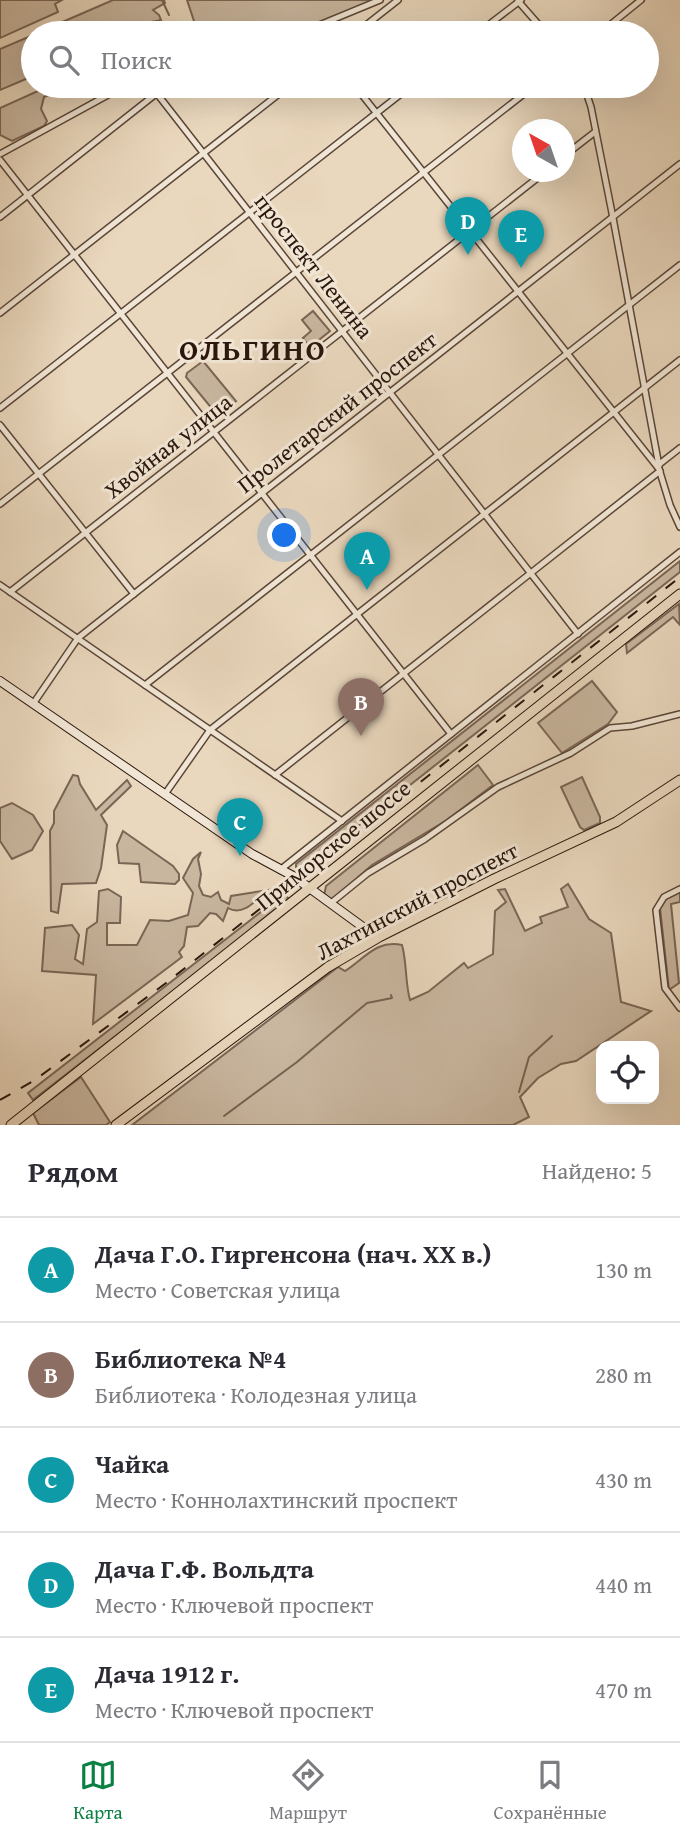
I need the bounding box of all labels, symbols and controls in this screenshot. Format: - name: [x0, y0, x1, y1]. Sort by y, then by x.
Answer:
- search box: [21, 21, 659, 98]
- text: Поиск: [101, 40, 172, 79]
- icon: search: [45, 41, 83, 79]
- north arrow: [512, 119, 575, 182]
- street label: проспект Ленина: [247, 186, 382, 345]
- pin: D: [445, 197, 491, 255]
- pin: E: [498, 210, 544, 268]
- street label: Пролетарский проспект: [230, 323, 444, 500]
- district label: ОЛЬГИНО: [179, 327, 327, 371]
- street label: Хвойная улица: [97, 385, 239, 506]
- your location: [267, 518, 301, 552]
- pin: A: [344, 532, 390, 590]
- pin: B: [338, 678, 384, 736]
- street label: Приморское шоссе: [248, 771, 418, 918]
- pin: C: [217, 798, 263, 856]
- street label: Лахтинский проспект: [310, 833, 524, 968]
- map controls: [596, 1041, 659, 1104]
- button: locate: [596, 1041, 659, 1104]
- text: Рядом: [28, 1149, 119, 1193]
- text: Найдено: 5: [542, 1154, 652, 1187]
- text: Дача Г.О. Гиргенсона (нач. XX в.): [95, 1234, 492, 1273]
- text: A: [44, 1253, 58, 1286]
- text: 130 m: [595, 1253, 652, 1286]
- text: Место · Советская улица: [95, 1273, 340, 1306]
- text: Библиотека №4: [95, 1339, 287, 1378]
- text: B: [44, 1358, 58, 1391]
- text: 280 m: [595, 1358, 652, 1391]
- text: Библиотека · Колодезная улица: [95, 1378, 417, 1411]
- text: Чайка: [95, 1444, 169, 1483]
- text: C: [44, 1463, 58, 1496]
- text: 430 m: [595, 1463, 652, 1496]
- text: Место · Коннолахтинский проспект: [95, 1483, 457, 1516]
- text: Дача Г.Ф. Вольдта: [95, 1549, 314, 1588]
- text: D: [44, 1568, 58, 1601]
- text: 440 m: [595, 1568, 652, 1601]
- text: Место · Ключевой проспект: [95, 1588, 373, 1621]
- text: Дача 1912 г.: [95, 1654, 239, 1693]
- text: E: [45, 1673, 57, 1706]
- text: 470 m: [595, 1673, 652, 1706]
- text: Место · Ключевой проспект: [95, 1693, 373, 1726]
- tab: Карта: [73, 1756, 123, 1826]
- tab: Маршрут: [269, 1756, 347, 1826]
- tab: Сохранённые: [493, 1756, 607, 1826]

